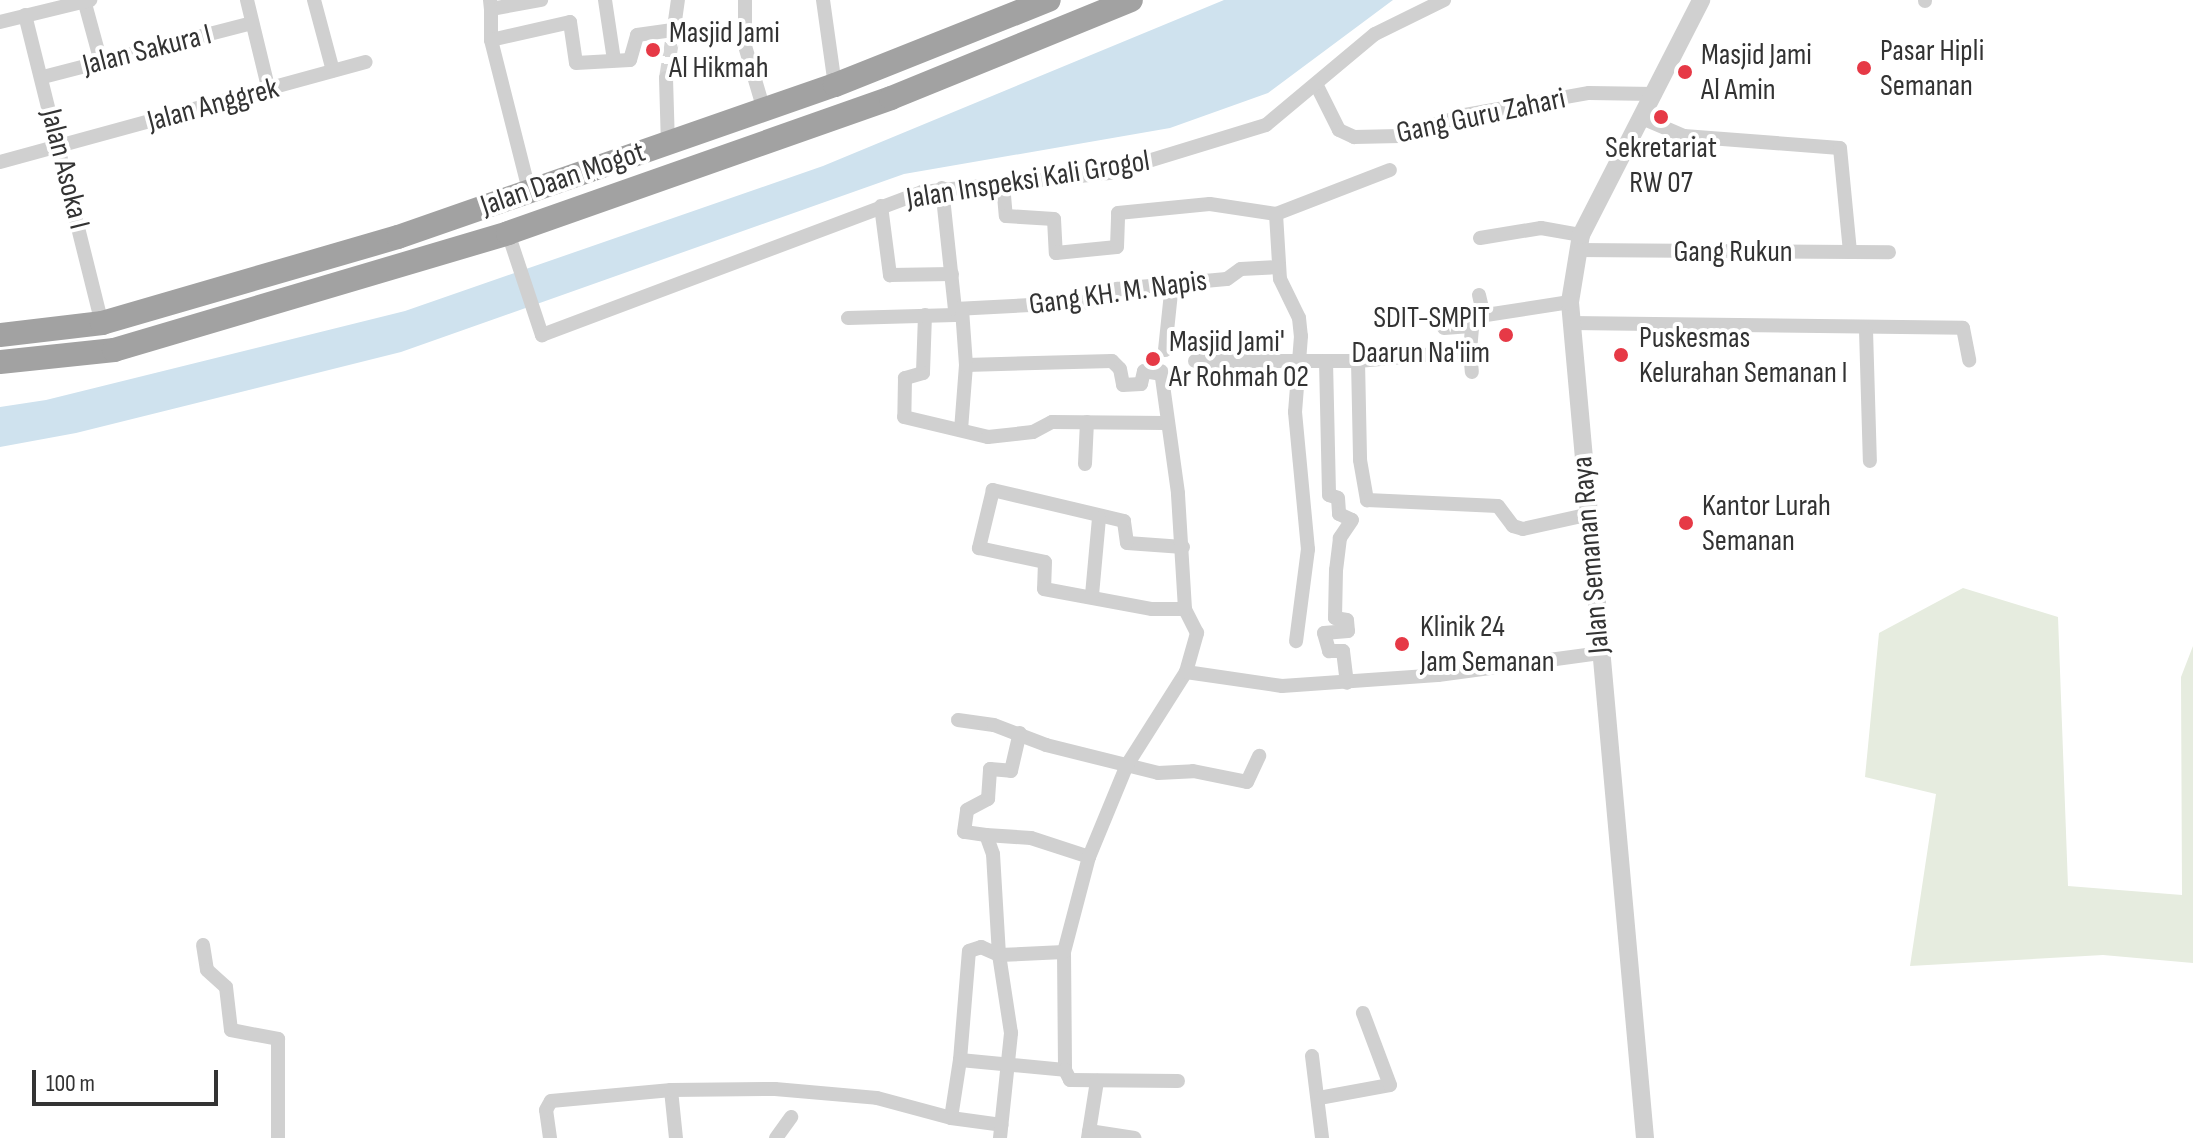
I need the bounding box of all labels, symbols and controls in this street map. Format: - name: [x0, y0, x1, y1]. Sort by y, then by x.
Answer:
- place label: Masjid Jami Al Hikmah: [669, 15, 780, 86]
- street label: Jalan Sakura I: [79, 17, 215, 83]
- place label: Pasar Hipli Semanan: [1880, 33, 1984, 104]
- place label: Masjid Jami Al Amin: [1701, 37, 1812, 108]
- marker: Masjid Jami Al Hikmah: [644, 41, 662, 59]
- marker: Pasar Hipli Semanan: [1855, 59, 1873, 77]
- marker: Masjid Jami Al Amin: [1676, 63, 1694, 81]
- street label: Jalan Anggrek: [143, 70, 283, 140]
- street label: Gang Guru Zahari: [1393, 81, 1569, 151]
- street label: Jalan Asoka I: [33, 105, 97, 233]
- marker: Sekretariat RW 07: [1652, 108, 1670, 126]
- place label: Sekretariat RW 07: [1605, 130, 1717, 200]
- street label: Jalan Daan Mogot: [476, 134, 650, 224]
- street label: Jalan Inspeksi Kali Grogol: [904, 143, 1152, 217]
- street label: Gang Rukun: [1673, 234, 1793, 270]
- street label: Gang KH. M. Napis: [1027, 263, 1209, 323]
- place label: SDIT-SMPIT Daarun Na'iim: [1352, 300, 1490, 370]
- place label: Puskesmas Kelurahan Semanan I: [1639, 320, 1848, 390]
- place label: Masjid Jami' Ar Rohmah 02: [1169, 324, 1309, 394]
- marker: SDIT-SMPIT Daarun Na'iim: [1497, 326, 1515, 344]
- marker: Puskesmas Kelurahan Semanan I: [1610, 344, 1632, 366]
- marker: Masjid Jami' Ar Rohmah 02: [1144, 350, 1162, 368]
- street label: Jalan Semanan Raya: [1564, 455, 1618, 655]
- place label: Kantor Lurah Semanan: [1702, 488, 1831, 558]
- marker: Kantor Lurah Semanan: [1677, 514, 1695, 532]
- place label: Klinik 24 Jam Semanan: [1420, 609, 1555, 680]
- marker: Klinik 24 Jam Semanan: [1391, 633, 1413, 655]
- scale bar: [36, 1054, 222, 1104]
- text: 100 m: [46, 1069, 95, 1098]

